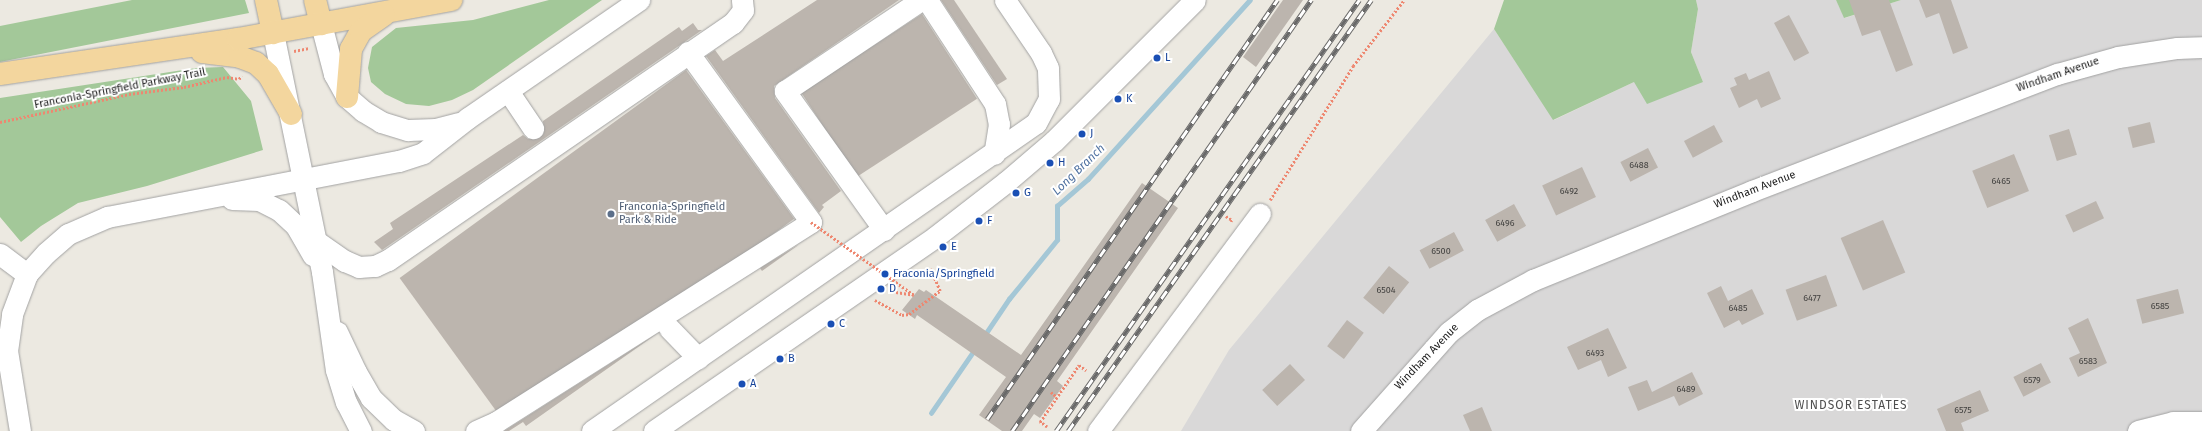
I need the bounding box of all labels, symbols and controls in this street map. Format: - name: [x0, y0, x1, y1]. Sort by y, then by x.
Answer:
- place label: L: [1165, 51, 1170, 65]
- marker: L: [1152, 53, 1162, 63]
- street label: Windham Avenue: [2015, 55, 2101, 95]
- street label: Franconia-Springfield Parkway Trail: [33, 66, 207, 112]
- place label: K: [1126, 92, 1132, 106]
- marker: K: [1113, 94, 1123, 104]
- place label: J: [1090, 127, 1093, 141]
- marker: J: [1077, 129, 1087, 139]
- water label: Long Branch: [1050, 141, 1108, 199]
- place label: H: [1058, 156, 1065, 170]
- marker: H: [1045, 158, 1055, 168]
- house number: 6488: [1629, 160, 1649, 170]
- street label: Windham Avenue: [1712, 168, 1798, 212]
- house number: 6465: [1992, 176, 2010, 186]
- place label: G: [1024, 186, 1031, 200]
- house number: 6492: [1560, 186, 1578, 196]
- marker: G: [1011, 188, 1021, 198]
- place label: Franconia-Springfield Park & Ride: [619, 201, 725, 227]
- marker: Franconia-Springfield Park & Ride: [606, 209, 616, 219]
- place label: F: [987, 214, 992, 228]
- marker: F: [974, 216, 984, 226]
- house number: 6496: [1496, 218, 1514, 228]
- place label: E: [951, 240, 957, 254]
- marker: E: [938, 242, 948, 252]
- house number: 6500: [1431, 246, 1451, 256]
- place label: Fraconia/Springfield: [893, 267, 995, 281]
- marker: Fraconia/Springfield: [880, 269, 890, 279]
- place label: D: [889, 282, 896, 296]
- marker: D: [876, 284, 886, 294]
- house number: 6504: [1376, 285, 1396, 295]
- house number: 6477: [1803, 293, 1821, 303]
- house number: 6585: [2151, 301, 2169, 311]
- house number: 6485: [1728, 303, 1748, 313]
- place label: C: [839, 317, 845, 331]
- marker: C: [826, 319, 836, 329]
- street label: Windham Avenue: [1392, 321, 1462, 393]
- house number: 6493: [1586, 348, 1604, 358]
- place label: B: [788, 352, 795, 366]
- marker: B: [775, 354, 785, 364]
- house number: 6583: [2079, 356, 2097, 366]
- house number: 6579: [2023, 375, 2041, 385]
- place label: A: [750, 377, 756, 391]
- marker: A: [737, 379, 747, 389]
- house number: 6489: [1676, 384, 1696, 394]
- district label: WINDSOR ESTATES: [1794, 399, 1908, 413]
- house number: 6575: [1954, 405, 1972, 415]

